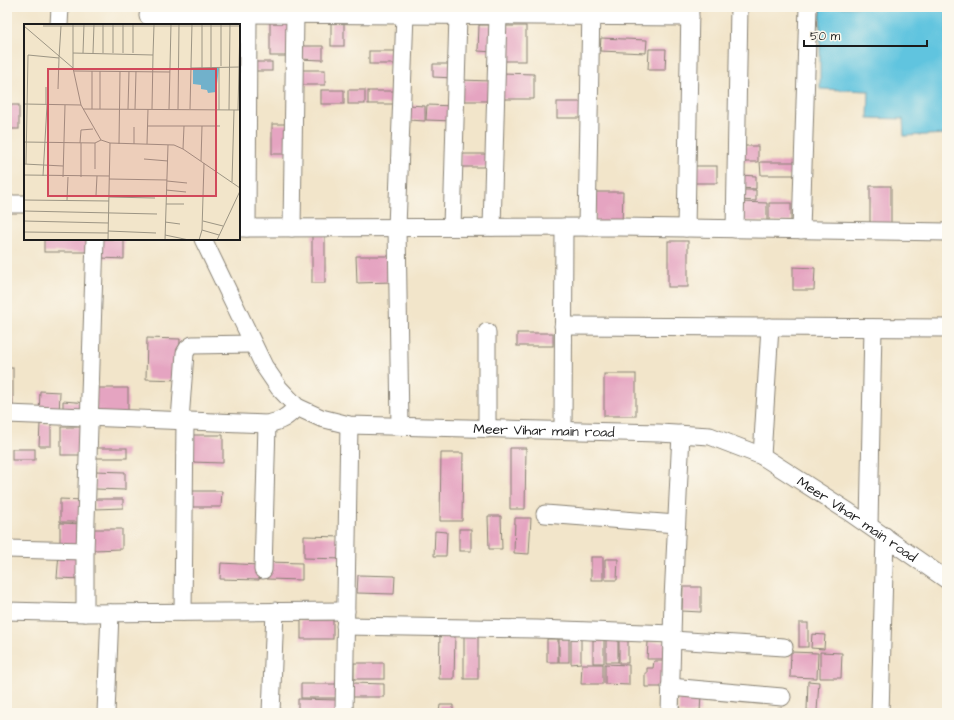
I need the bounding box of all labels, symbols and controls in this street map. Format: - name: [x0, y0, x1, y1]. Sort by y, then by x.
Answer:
- scale bar: [804, 22, 927, 48]
- inset map: [24, 24, 240, 240]
- text: 50 m: [810, 28, 841, 45]
- street label: Meer Vihar main road: [473, 419, 615, 443]
- street label: Meer Vihar main road: [793, 472, 921, 567]

